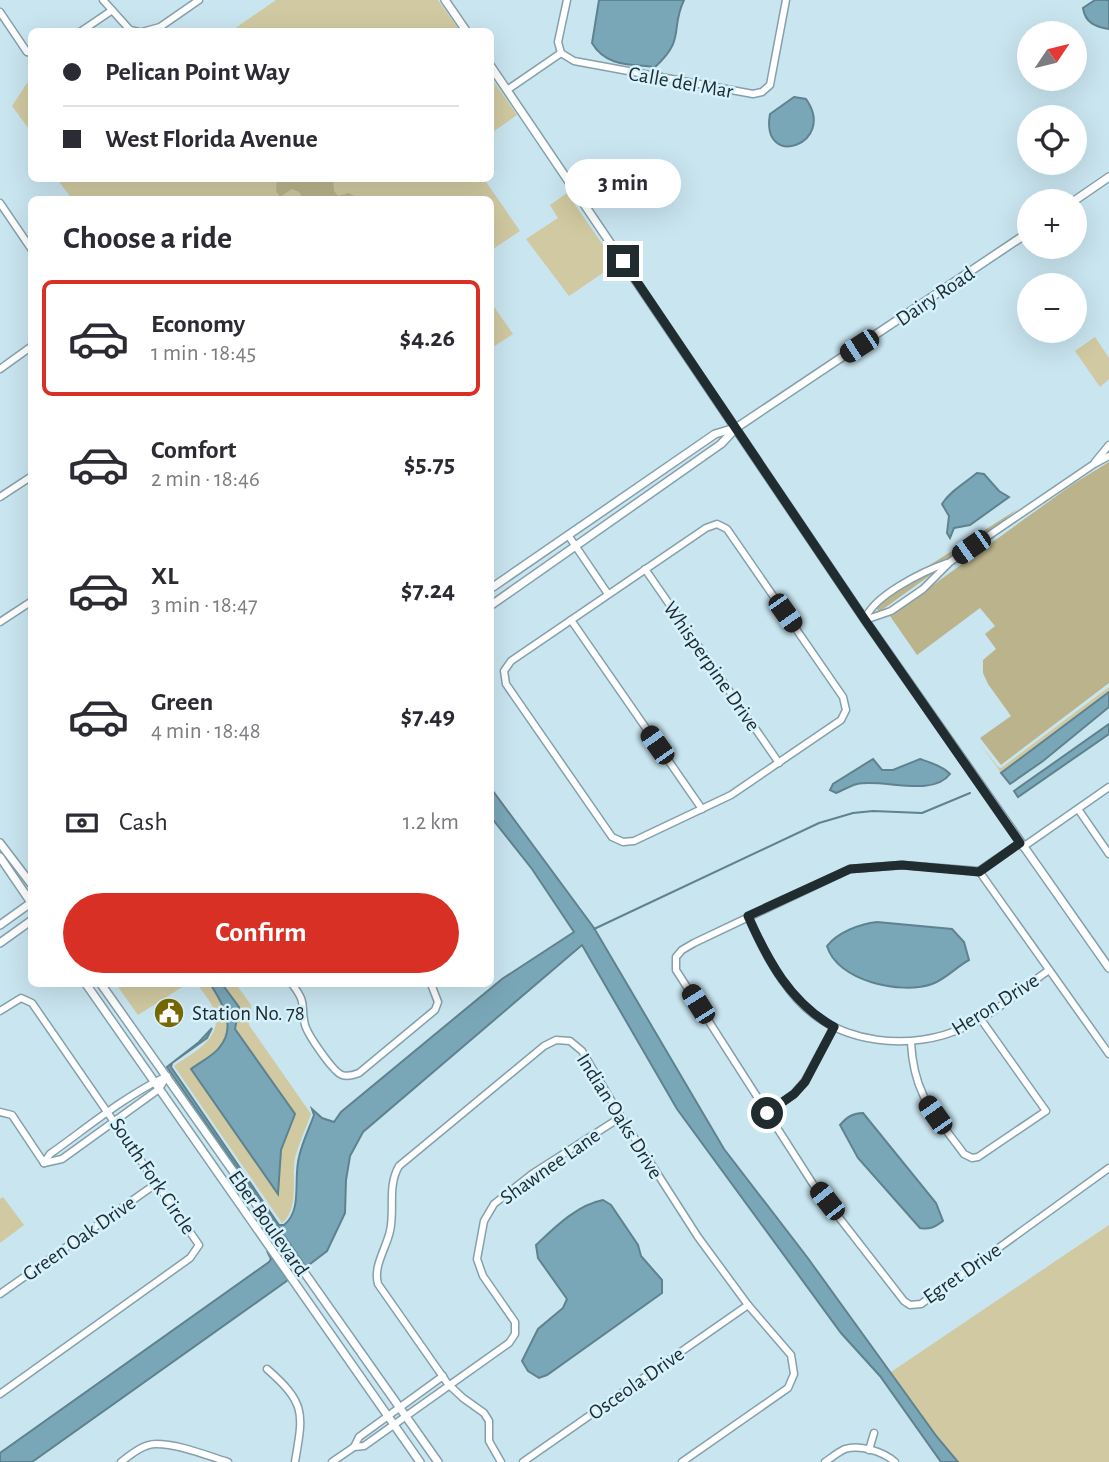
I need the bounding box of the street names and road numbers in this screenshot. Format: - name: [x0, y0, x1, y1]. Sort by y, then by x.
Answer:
- street label: Calle del Mar: [627, 63, 735, 102]
- street label: Dairy Road: [892, 263, 978, 330]
- street label: Whisperpine Drive: [659, 598, 764, 735]
- street label: Heron Drive: [948, 969, 1043, 1039]
- street label: Indian Oaks Drive: [573, 1050, 667, 1183]
- street label: South Fork Circle: [106, 1114, 199, 1238]
- street label: Shawnee Lane: [496, 1124, 604, 1208]
- street label: Eber Boulevard: [225, 1167, 313, 1280]
- street label: Green Oak Drive: [19, 1192, 140, 1285]
- street label: Egret Drive: [919, 1239, 1005, 1308]
- street label: Osceola Drive: [585, 1343, 688, 1424]

